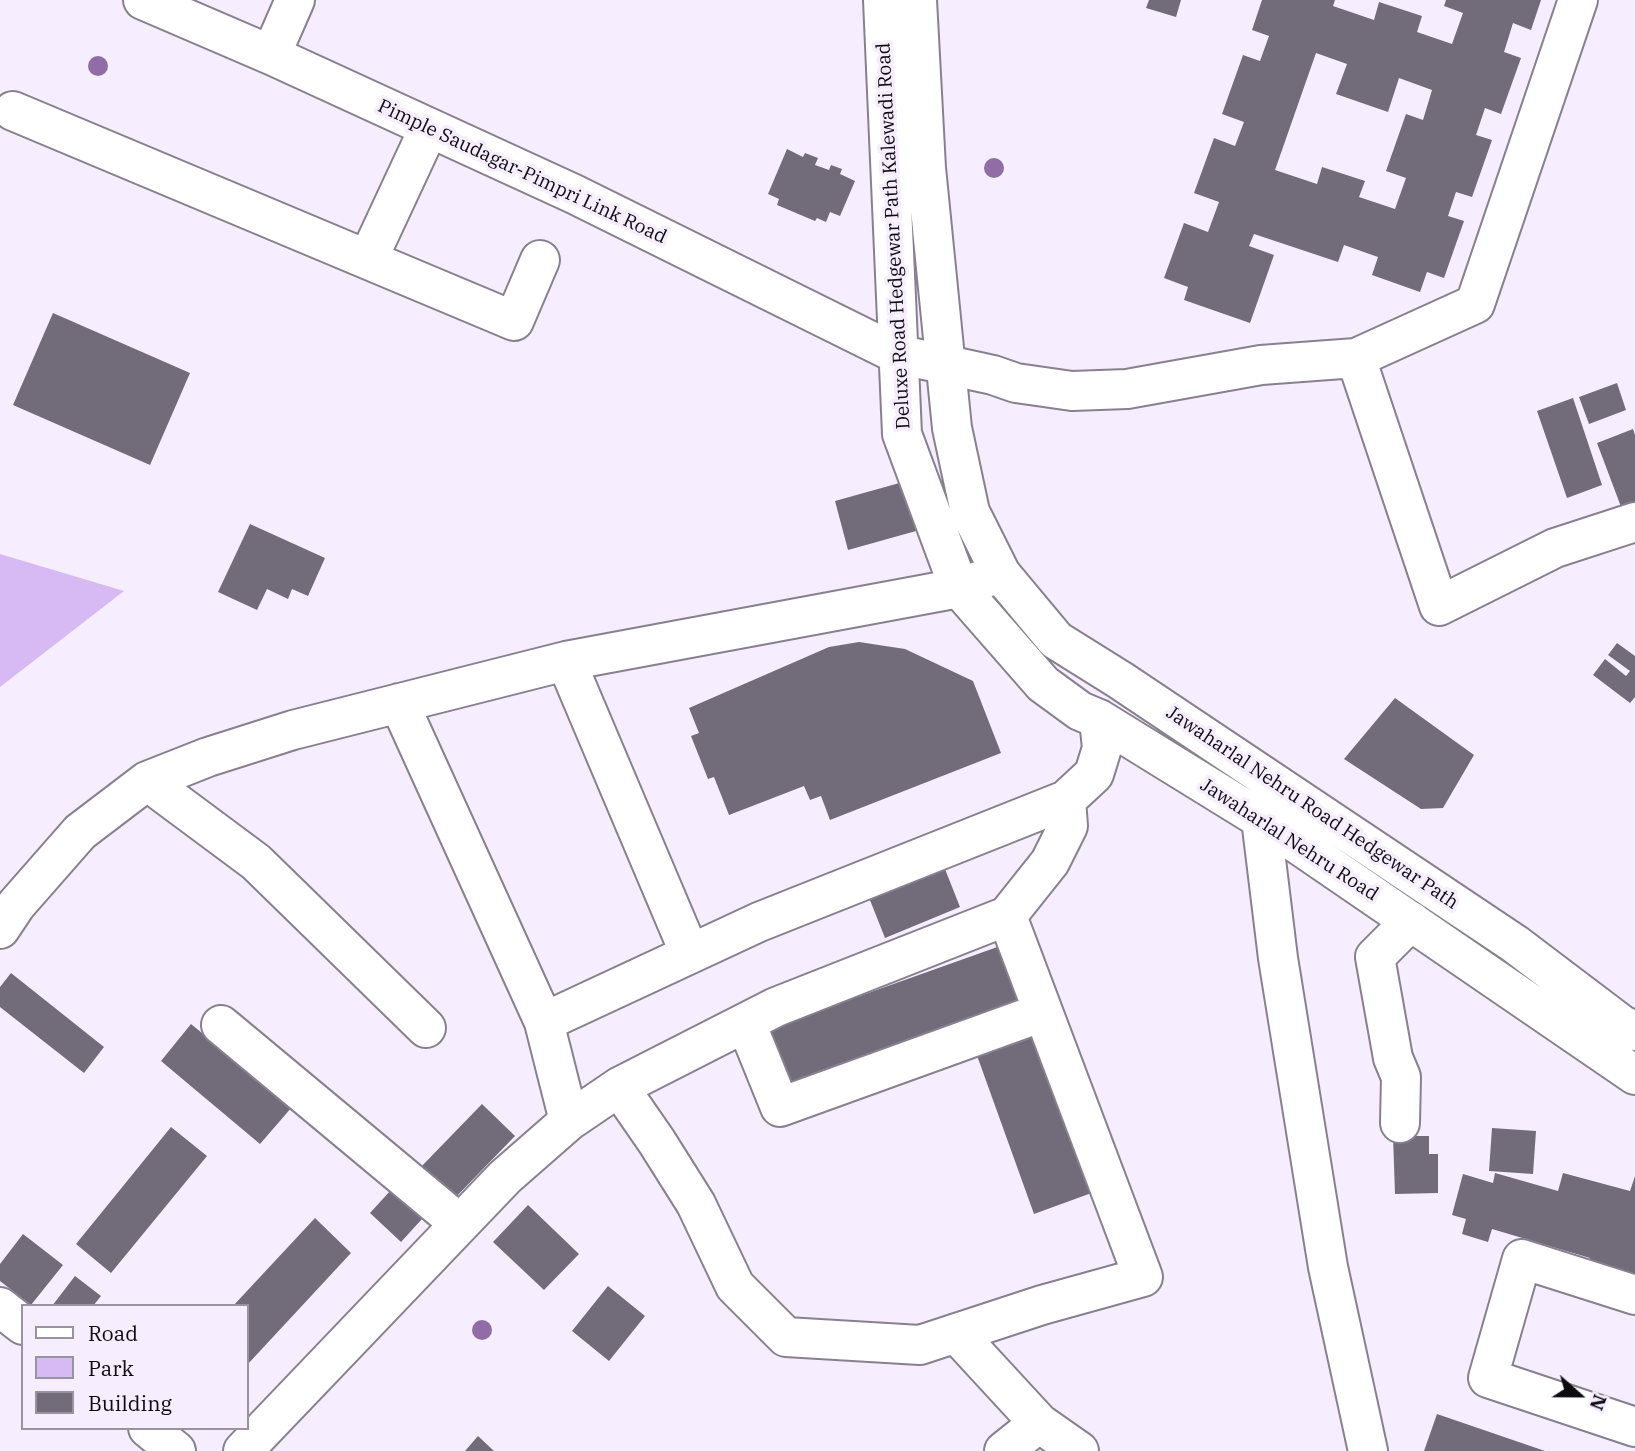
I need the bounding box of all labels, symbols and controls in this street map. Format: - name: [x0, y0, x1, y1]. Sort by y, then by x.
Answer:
- street label: Deluxe Road Hedgewar Path Kalewadi Road: [872, 42, 916, 430]
- street label: Pimple Saudagar-Pimpri Link Road: [374, 95, 670, 249]
- street label: Jawaharlal Nehru Road Hedgewar Path: [1162, 701, 1462, 915]
- street label: Jawaharlal Nehru Road: [1196, 774, 1382, 906]
- legend: [21, 1304, 248, 1430]
- text: Road: [88, 1319, 138, 1347]
- text: Park: [88, 1354, 134, 1382]
- north arrow: [1544, 1360, 1614, 1430]
- text: Building: [88, 1389, 172, 1417]
- text: N: [1585, 1391, 1613, 1414]

